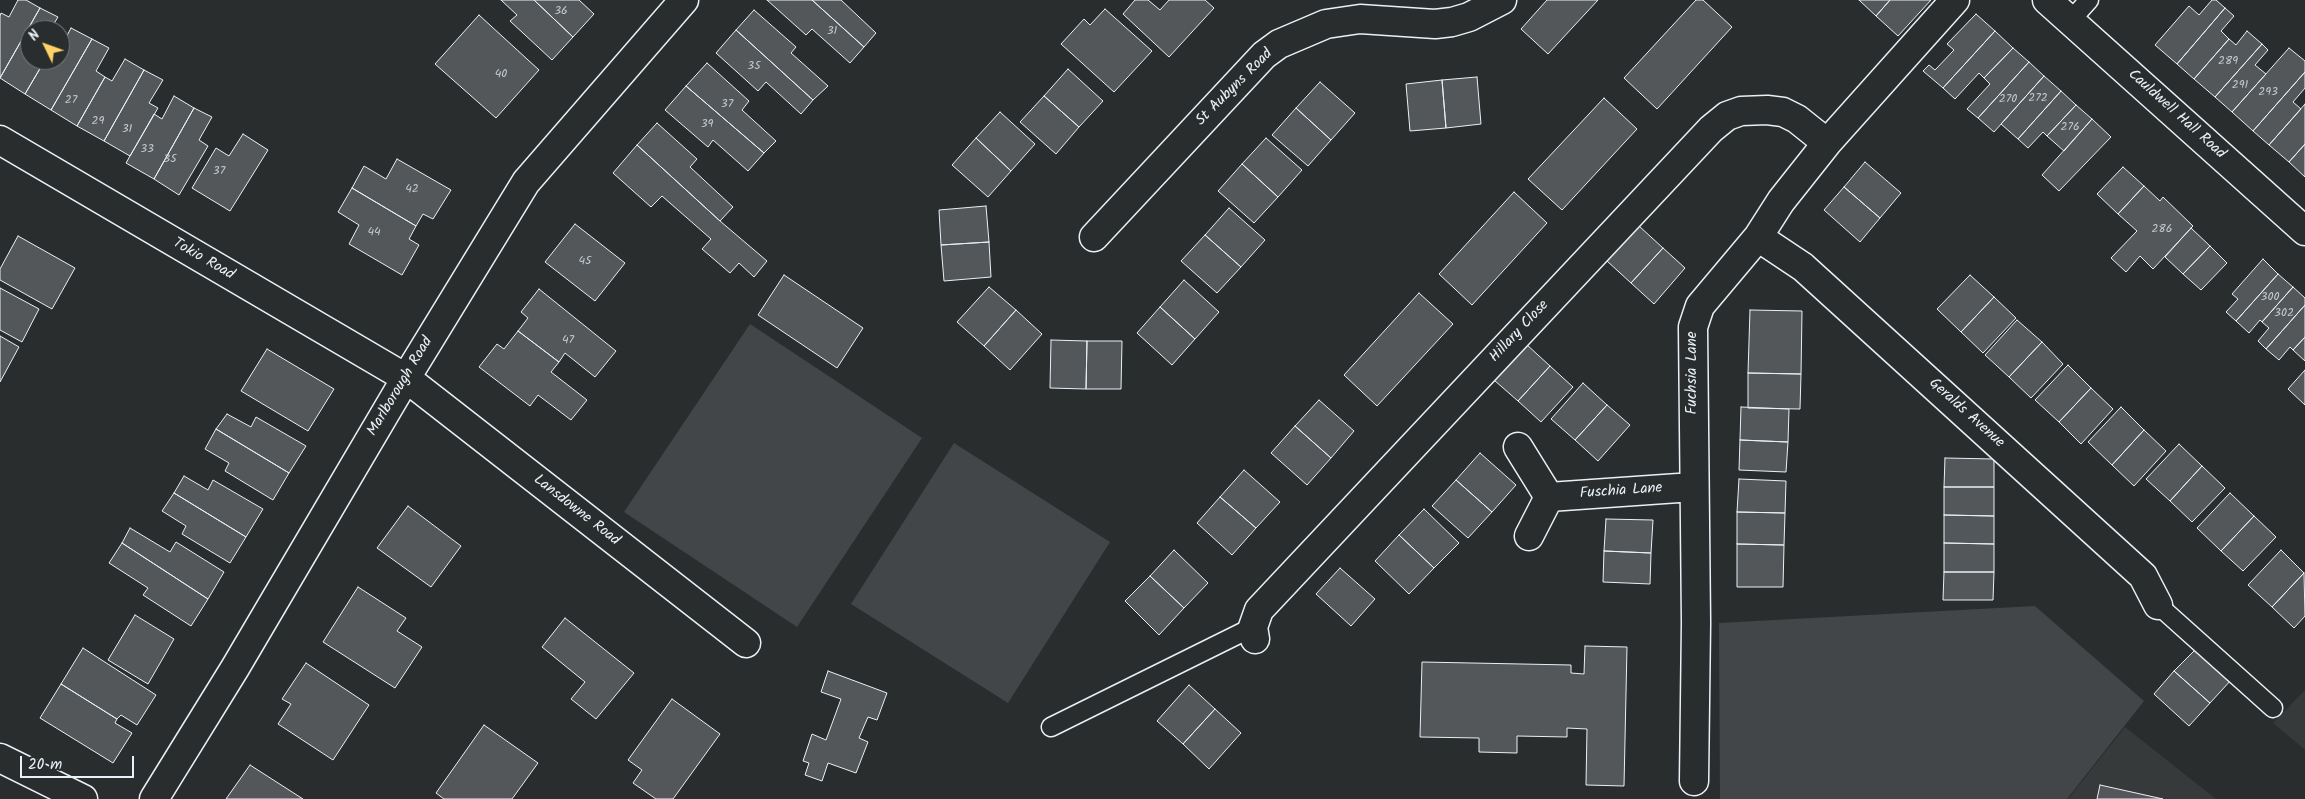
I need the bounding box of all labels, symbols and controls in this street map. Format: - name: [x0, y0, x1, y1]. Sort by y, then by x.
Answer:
- house number: 36: [554, 5, 568, 19]
- north arrow: [20, 20, 70, 70]
- text: N: [23, 25, 46, 46]
- house number: 31: [827, 25, 837, 39]
- street label: St Aubyns Road: [1193, 46, 1277, 130]
- house number: 289: [2218, 55, 2238, 69]
- house number: 35: [747, 60, 761, 74]
- street label: Cauldwell Hall Road: [2123, 66, 2229, 164]
- house number: 40: [495, 68, 507, 82]
- house number: 291: [2232, 79, 2248, 93]
- house number: 293: [2258, 86, 2278, 100]
- house number: 272: [2028, 92, 2048, 106]
- house number: 270: [1999, 93, 2017, 107]
- house number: 27: [65, 94, 77, 108]
- house number: 37: [721, 98, 733, 112]
- house number: 29: [92, 115, 104, 129]
- house number: 39: [701, 118, 713, 132]
- house number: 276: [2060, 121, 2080, 135]
- house number: 31: [122, 123, 132, 137]
- house number: 33: [140, 143, 154, 157]
- house number: 35: [163, 153, 177, 167]
- house number: 37: [213, 165, 225, 179]
- house number: 42: [405, 183, 419, 197]
- house number: 286: [2152, 223, 2172, 237]
- house number: 44: [367, 226, 381, 240]
- street label: Tokio Road: [169, 235, 237, 285]
- house number: 45: [578, 255, 592, 269]
- house number: 300: [2261, 291, 2279, 305]
- street label: Hillary Close: [1487, 297, 1553, 367]
- house number: 302: [2274, 307, 2294, 321]
- street label: Fuchsia Lane: [1684, 332, 1702, 414]
- street label: Marlborough Road: [364, 334, 438, 440]
- house number: 47: [562, 334, 574, 348]
- street label: Geralds Avenue: [1924, 375, 2008, 453]
- street label: Lansdowne Road: [529, 472, 623, 550]
- street label: Fuschia Lane: [1579, 480, 1663, 504]
- scale bar: [22, 746, 136, 778]
- text: 20 m: [28, 753, 62, 777]

